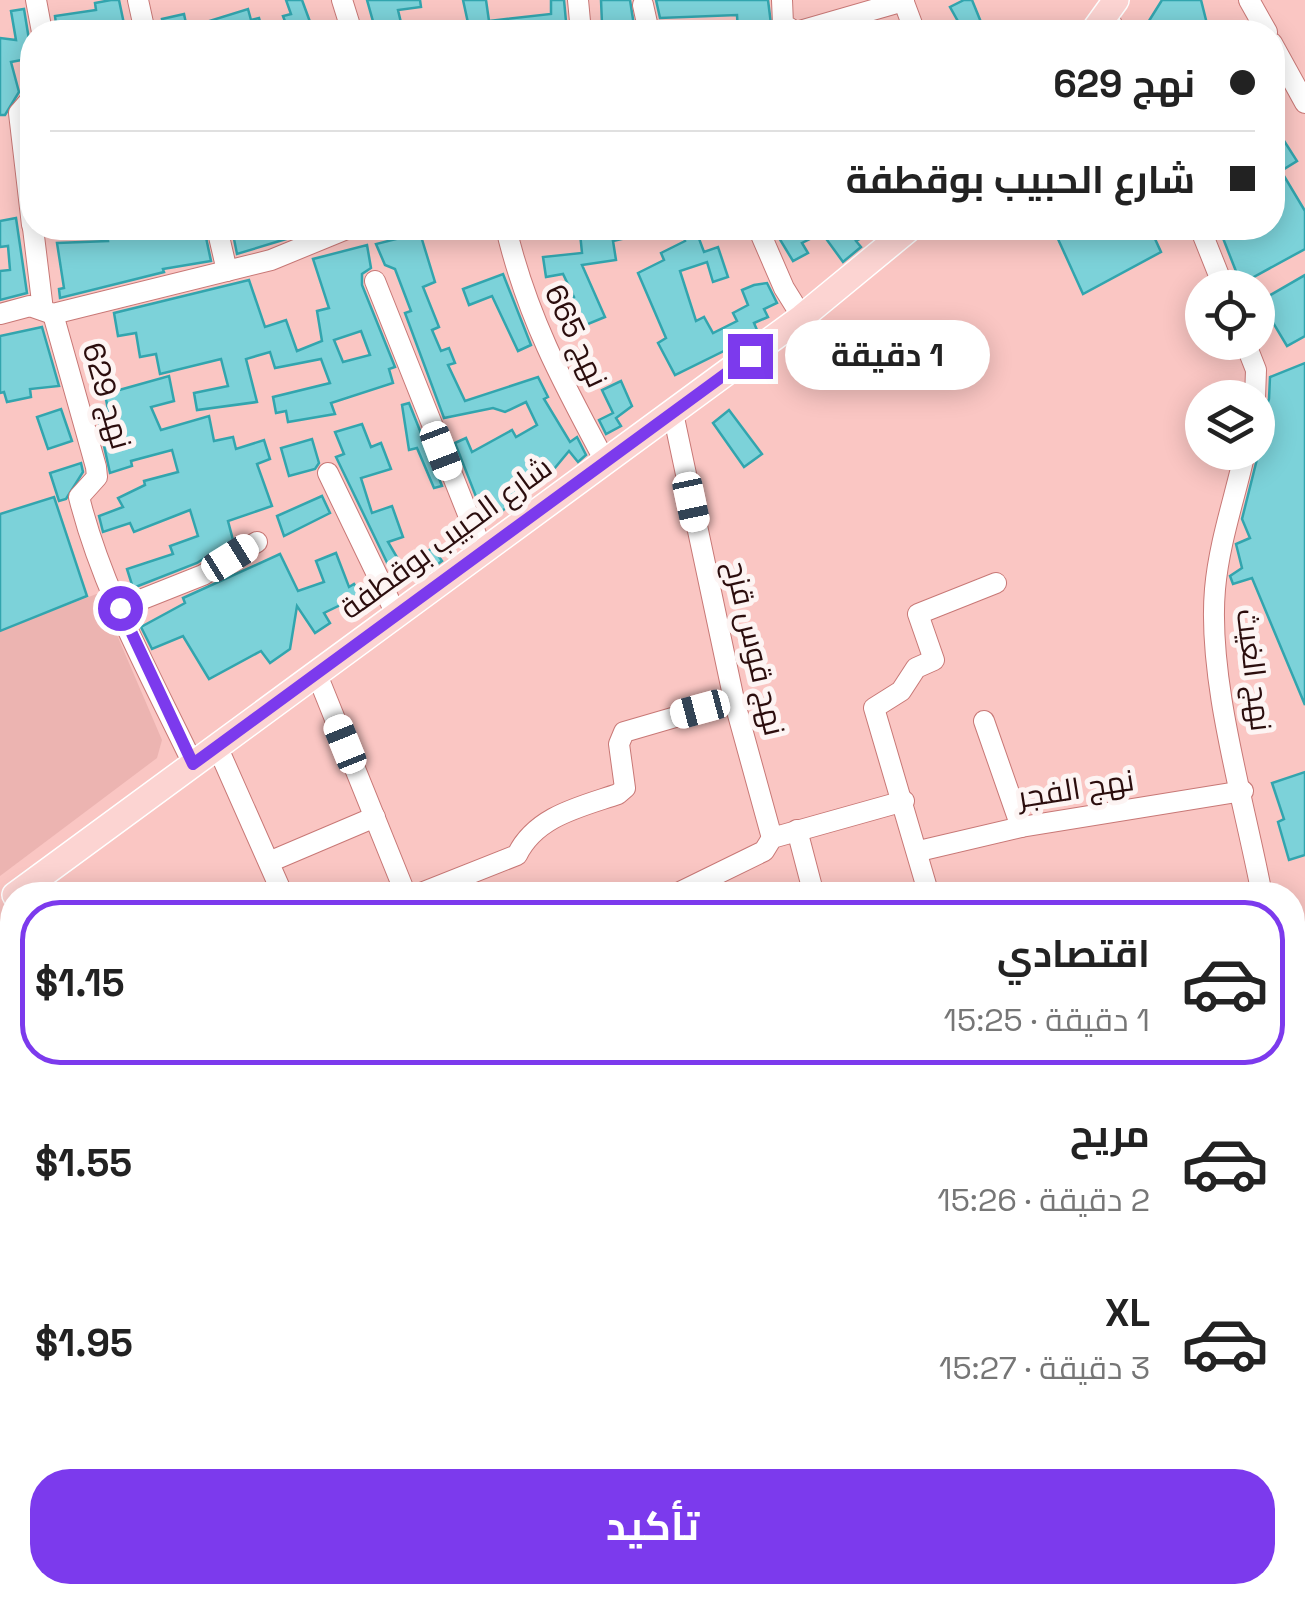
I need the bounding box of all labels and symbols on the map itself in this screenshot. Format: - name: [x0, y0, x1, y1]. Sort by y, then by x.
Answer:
- street label: نهج 665: [535, 278, 617, 394]
- callout: 1 دقيقة: [785, 321, 990, 391]
- route end: [728, 334, 773, 379]
- street label: نهج 629: [73, 338, 141, 454]
- car: [416, 418, 466, 484]
- street label: شارع الحبيب بوقطفة: [332, 448, 560, 628]
- car: [670, 470, 712, 534]
- car: [197, 529, 263, 587]
- street label: نهج قوس قزح: [715, 557, 795, 739]
- route start: [98, 586, 143, 631]
- street label: نهج الغيث: [1227, 606, 1281, 734]
- car: [667, 687, 733, 731]
- car: [320, 711, 370, 777]
- street label: نهج الفجر: [1013, 760, 1137, 818]

